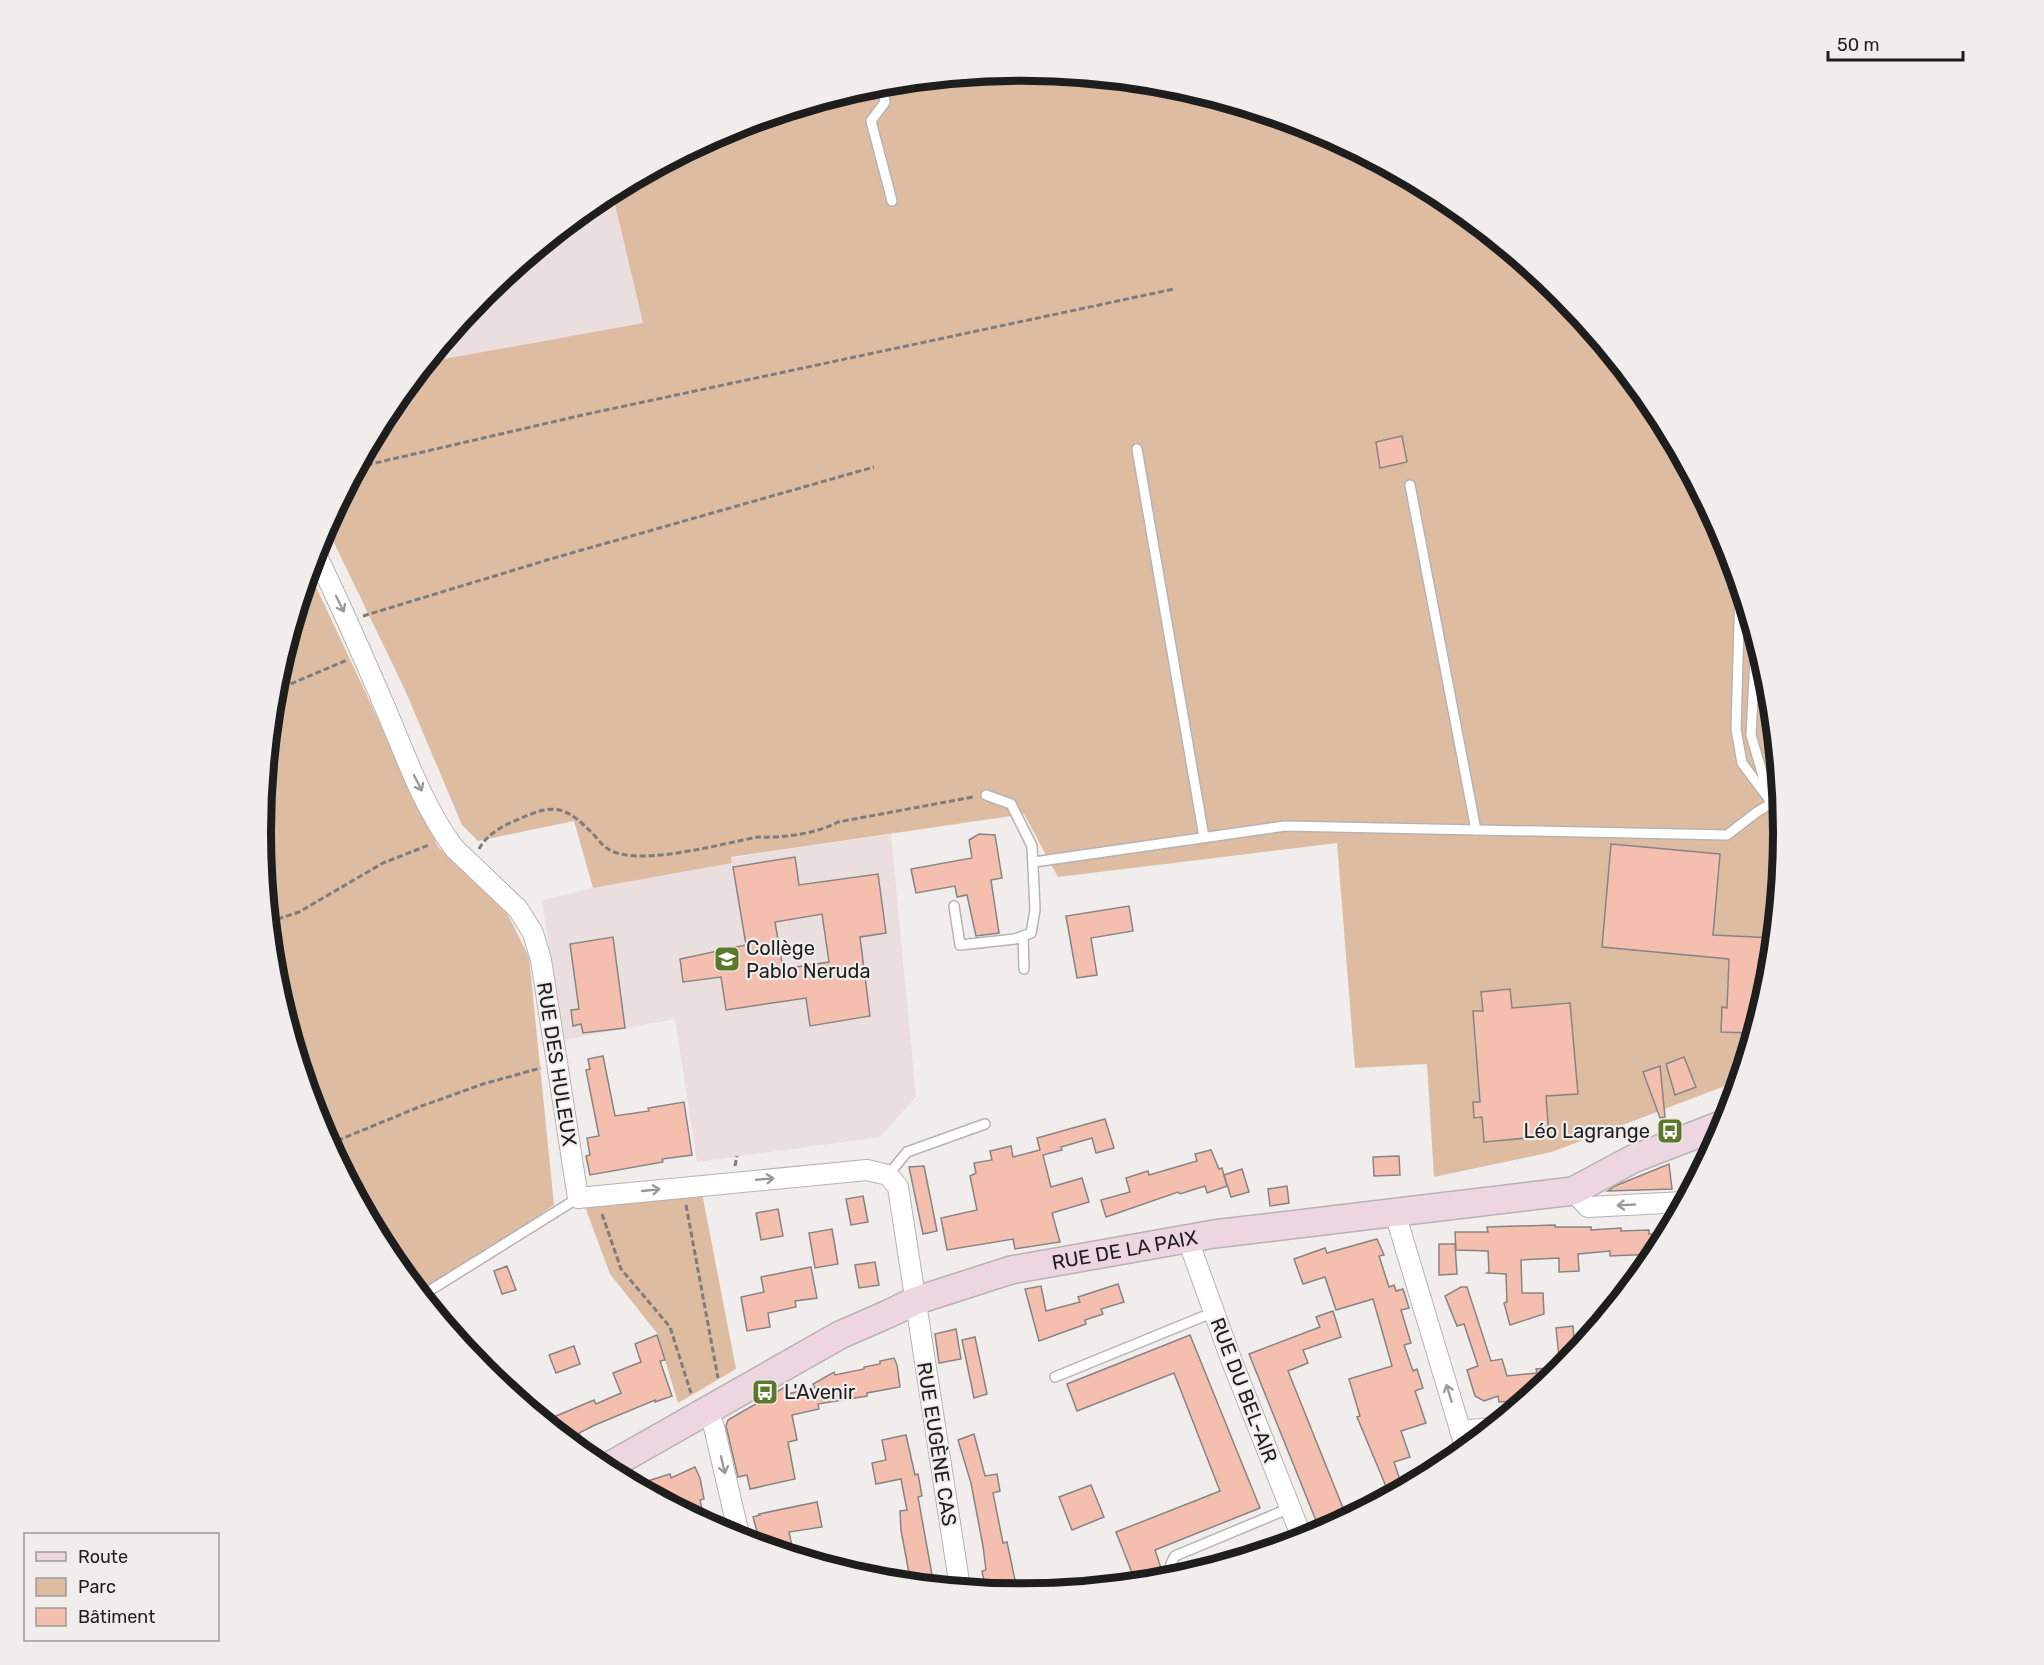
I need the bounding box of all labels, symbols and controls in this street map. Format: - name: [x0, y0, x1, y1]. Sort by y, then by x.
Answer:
- scale bar: [1828, 24, 1963, 62]
- text: 50 m: [1837, 34, 1880, 56]
- one-way arrow: [335, 595, 347, 613]
- one-way arrow: [413, 774, 424, 792]
- place label: Collège Pablo Neruda: [746, 936, 871, 983]
- school or university icon: Collège Pablo Neruda: [712, 944, 742, 974]
- street label: RUE DES HULEUX: [532, 980, 582, 1148]
- bus stop icon: Léo Lagrange: [1655, 1116, 1685, 1146]
- place label: Léo Lagrange: [1523, 1119, 1650, 1143]
- one-way arrow: [754, 1173, 774, 1184]
- one-way arrow: [641, 1184, 660, 1195]
- one-way arrow: [1616, 1199, 1636, 1210]
- street label: RUE DE LA PAIX: [1050, 1225, 1200, 1275]
- street label: RUE DU BEL-AIR: [1205, 1314, 1283, 1466]
- street label: RUE EUGÈNE CAS: [912, 1360, 962, 1528]
- bus stop icon: L'Avenir: [750, 1377, 780, 1407]
- place label: L'Avenir: [784, 1380, 856, 1404]
- one-way arrow: [1443, 1384, 1454, 1403]
- one-way arrow: [717, 1456, 729, 1475]
- legend: [24, 1533, 219, 1641]
- text: Route: [78, 1546, 128, 1568]
- text: Parc: [78, 1576, 116, 1598]
- text: Bâtiment: [78, 1606, 155, 1628]

